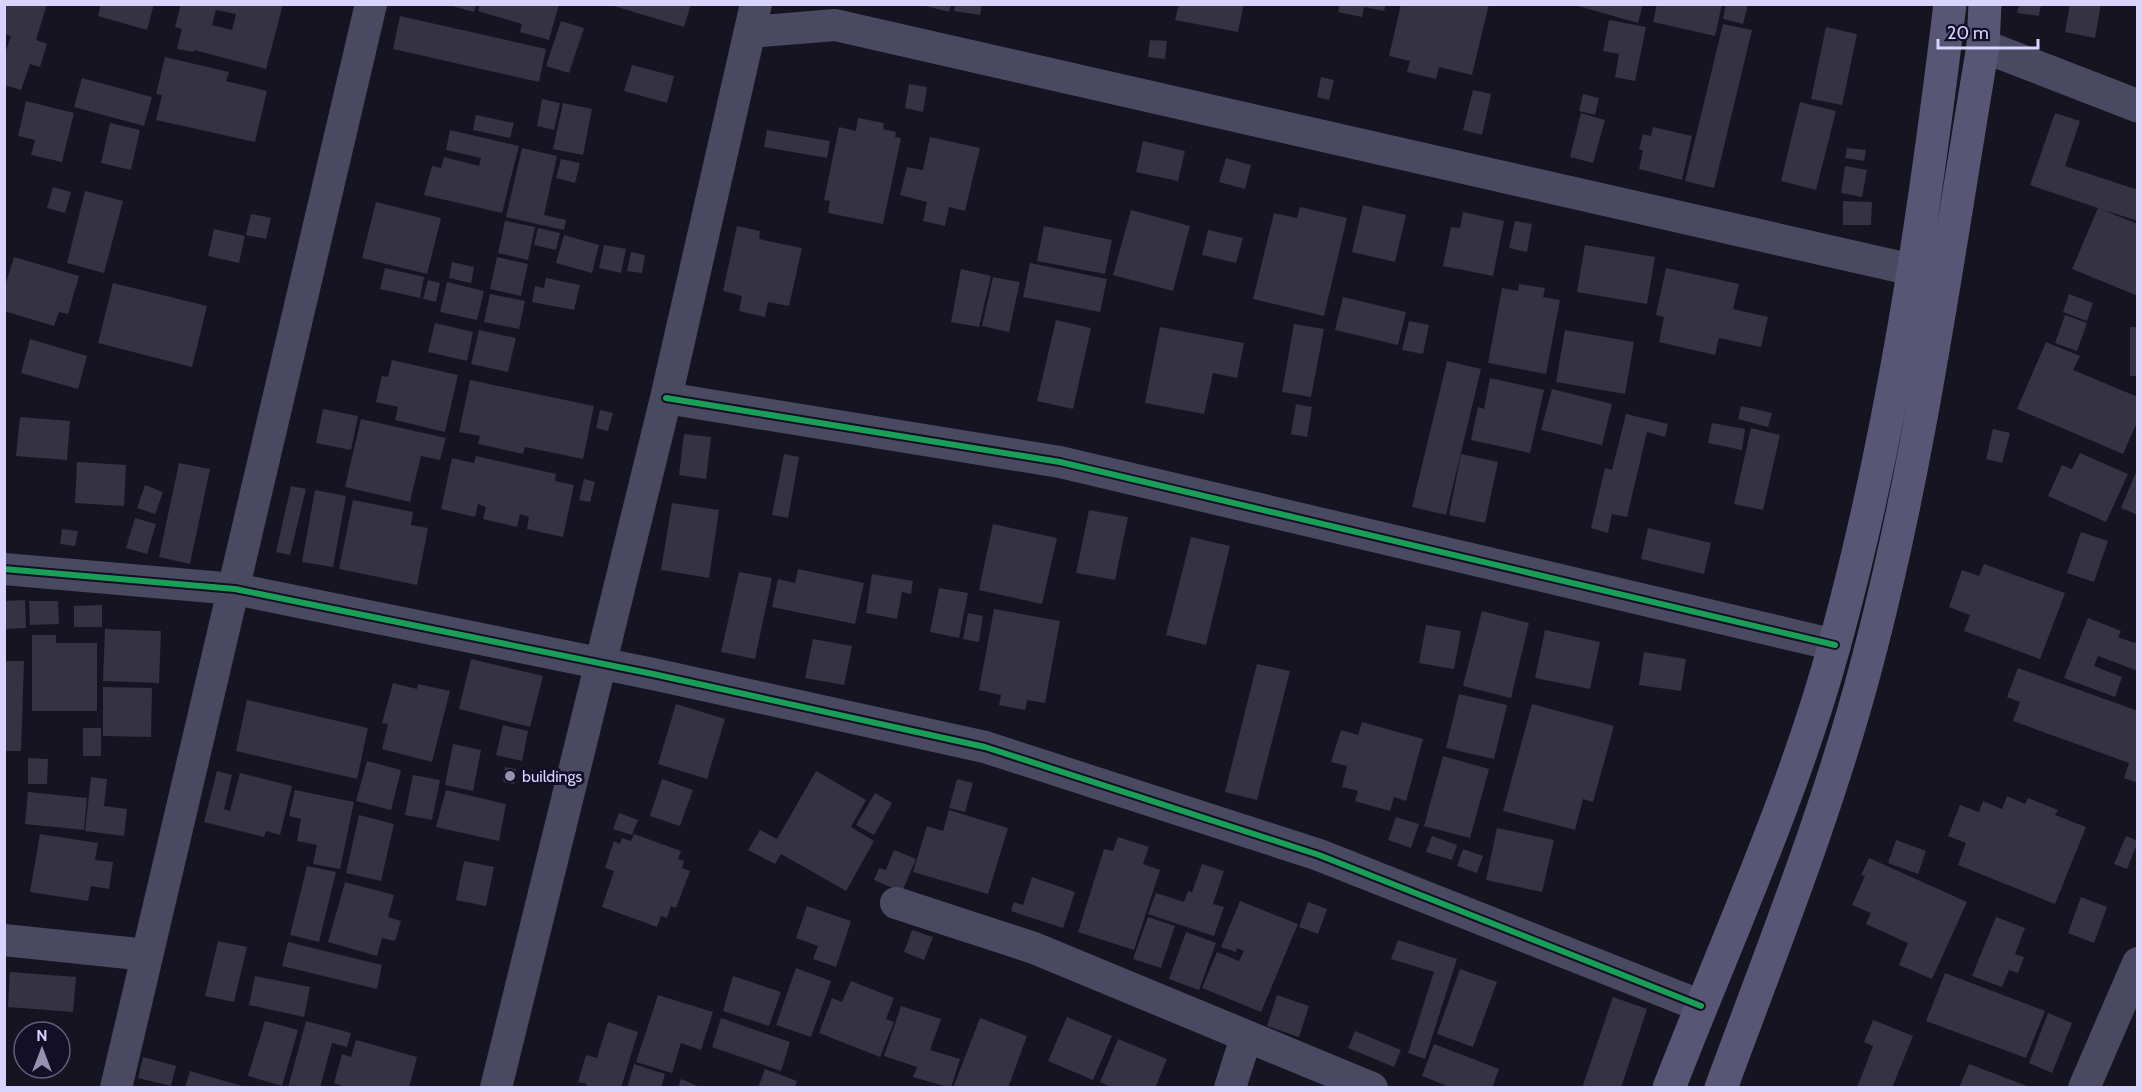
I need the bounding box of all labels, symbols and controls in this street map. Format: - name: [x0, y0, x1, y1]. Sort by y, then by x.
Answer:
- scale bar: [1938, 12, 2038, 50]
- text: 20 m: [1947, 22, 1989, 44]
- place label: buildings: [522, 767, 583, 786]
- marker: buildings: [503, 769, 517, 783]
- north arrow: [12, 1020, 72, 1080]
- text: N: [36, 1026, 48, 1045]

